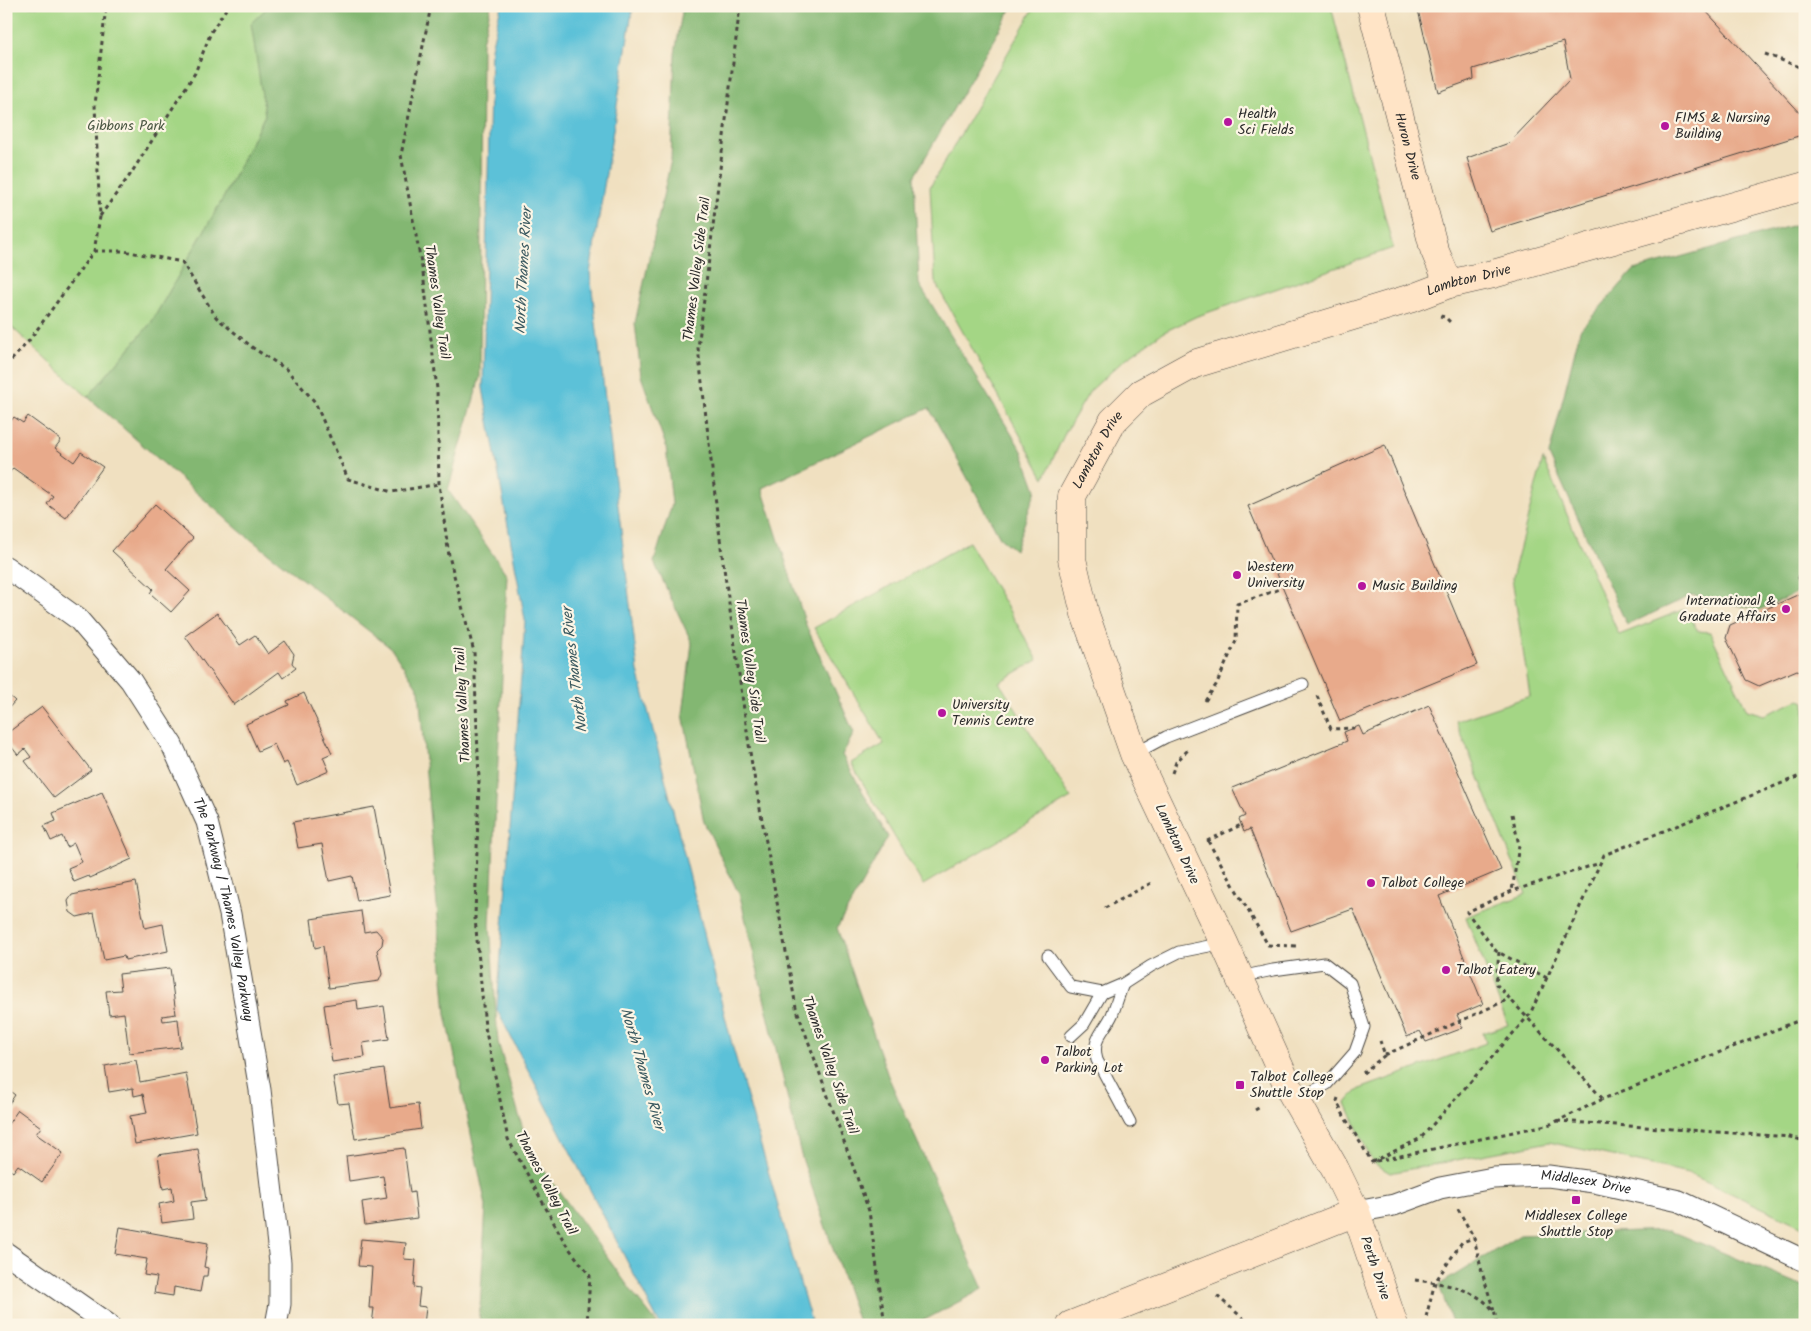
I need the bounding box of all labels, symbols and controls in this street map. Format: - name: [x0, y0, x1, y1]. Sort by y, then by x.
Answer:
- place label: Health Sci Fields: [1238, 103, 1294, 141]
- place label: FIMS & Nursing Building: [1675, 107, 1770, 145]
- street label: Huron Drive: [1388, 110, 1427, 183]
- park label: Gibbons Park: [87, 115, 165, 137]
- marker: Health Sci Fields: [1222, 116, 1234, 128]
- marker: FIMS & Nursing Building: [1659, 120, 1671, 132]
- street label: Thames Valley Side Trail: [677, 195, 717, 342]
- water label: North Thames River: [509, 204, 539, 335]
- street label: Thames Valley Trail: [418, 243, 456, 361]
- street label: Lambton Drive: [1423, 258, 1514, 303]
- street label: Lambton Drive: [1067, 405, 1129, 493]
- place label: Western University: [1247, 556, 1305, 594]
- marker: Western University: [1231, 569, 1243, 581]
- place label: Music Building: [1372, 575, 1458, 597]
- marker: Music Building: [1356, 580, 1368, 592]
- place label: International & Graduate Affairs: [1679, 590, 1776, 628]
- street label: Thames Valley Side Trail: [729, 598, 771, 745]
- water label: North Thames River: [555, 603, 595, 734]
- marker: International & Graduate Affairs: [1780, 603, 1792, 615]
- street label: Thames Valley Trail: [449, 646, 477, 763]
- place label: University Tennis Centre: [952, 694, 1035, 732]
- marker: University Tennis Centre: [936, 707, 948, 719]
- street label: The Parkway / Thames Valley Parkway: [186, 794, 259, 1024]
- street label: Lambton Drive: [1149, 800, 1206, 889]
- place label: Talbot College: [1381, 872, 1465, 894]
- marker: Talbot College: [1365, 877, 1377, 889]
- place label: Talbot Eatery: [1456, 959, 1536, 981]
- marker: Talbot Eatery: [1440, 964, 1452, 976]
- street label: Thames Valley Side Trail: [796, 993, 864, 1138]
- water label: North Thames River: [613, 1005, 672, 1136]
- place label: Talbot Parking Lot: [1055, 1041, 1123, 1079]
- marker: Talbot Parking Lot: [1039, 1054, 1051, 1066]
- place label: Talbot College Shuttle Stop: [1250, 1066, 1334, 1104]
- marker: Talbot College Shuttle Stop: [1234, 1079, 1246, 1091]
- street label: Thames Valley Trail: [509, 1127, 583, 1240]
- street label: Middlesex Drive: [1540, 1165, 1634, 1201]
- marker: Middlesex College Shuttle Stop: [1570, 1194, 1582, 1206]
- place label: Middlesex College Shuttle Stop: [1525, 1205, 1628, 1243]
- street label: Perth Drive: [1354, 1233, 1396, 1304]

